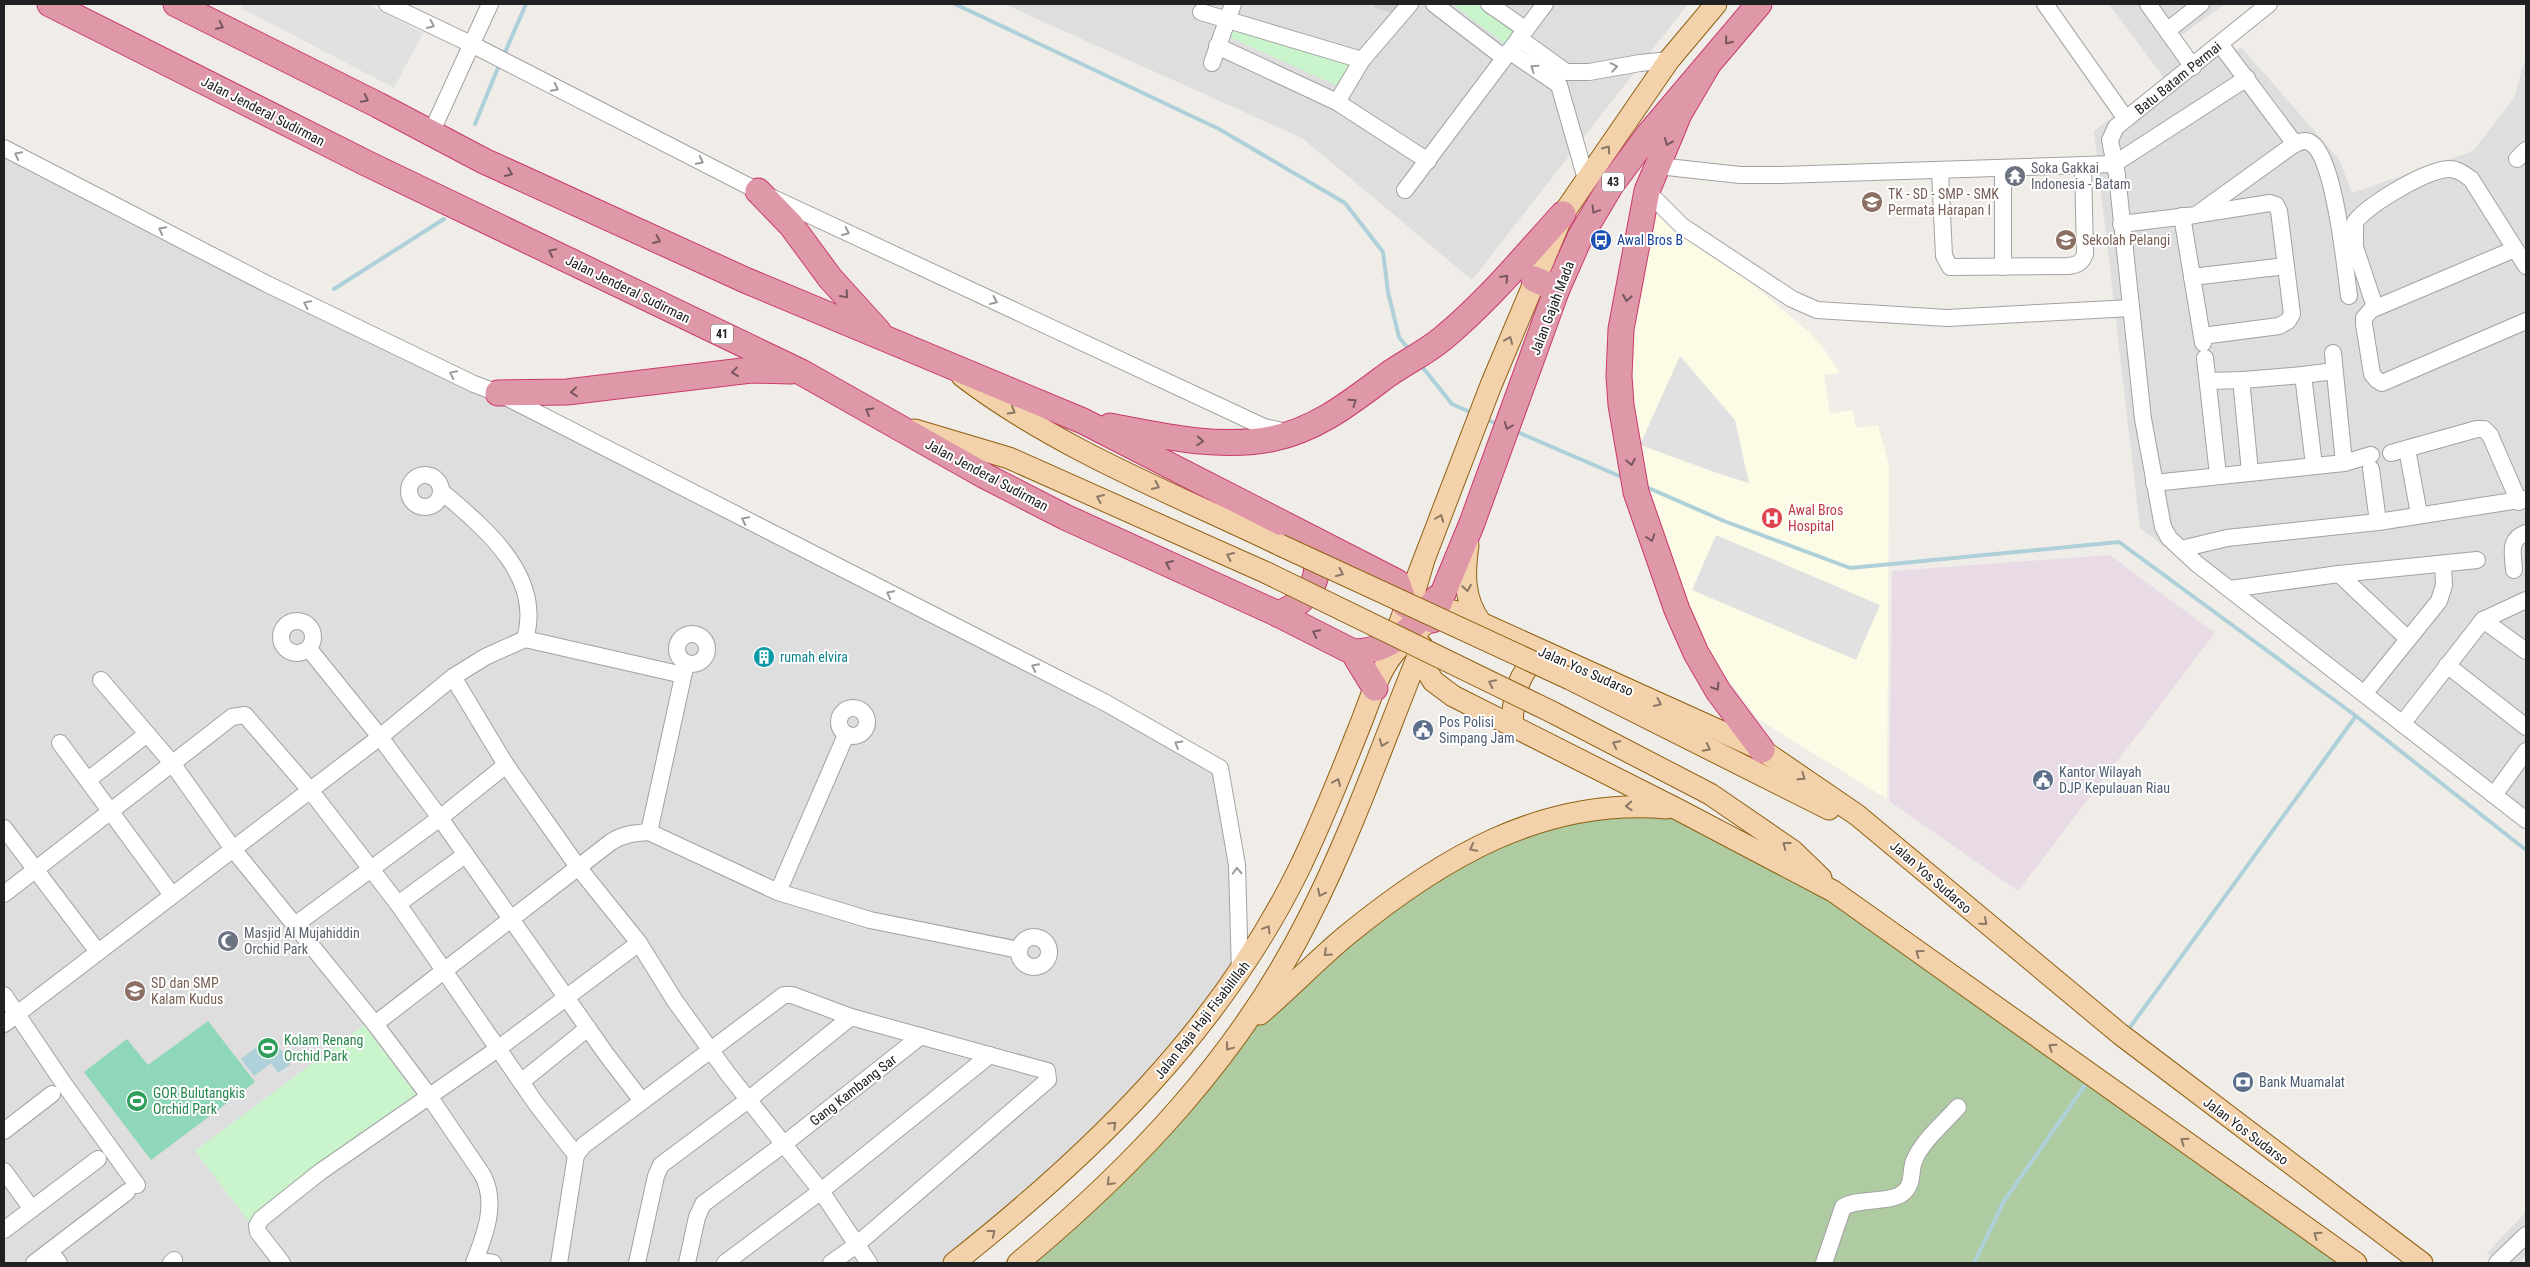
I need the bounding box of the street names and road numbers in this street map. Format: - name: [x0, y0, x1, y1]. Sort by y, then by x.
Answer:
- street label: Batu Batam Permai: [2132, 38, 2224, 118]
- street label: Jalan Jenderal Sudirman: [199, 73, 327, 149]
- road number: 43: [1602, 172, 1624, 192]
- street label: Jalan Jenderal Sudirman: [563, 252, 693, 326]
- street label: Jalan Gajah Mada: [1527, 259, 1577, 357]
- road number: 41: [711, 324, 733, 344]
- street label: Jalan Jenderal Sudirman: [923, 436, 1051, 514]
- street label: Jalan Yos Sudarso: [1536, 643, 1636, 699]
- street label: Jalan Yos Sudarso: [1887, 837, 1975, 917]
- street label: Jalan Raja Haji Fisabilillah: [1151, 958, 1253, 1082]
- street label: Gang Kambang Sar: [807, 1051, 899, 1129]
- street label: Jalan Yos Sudarso: [2200, 1094, 2292, 1168]

